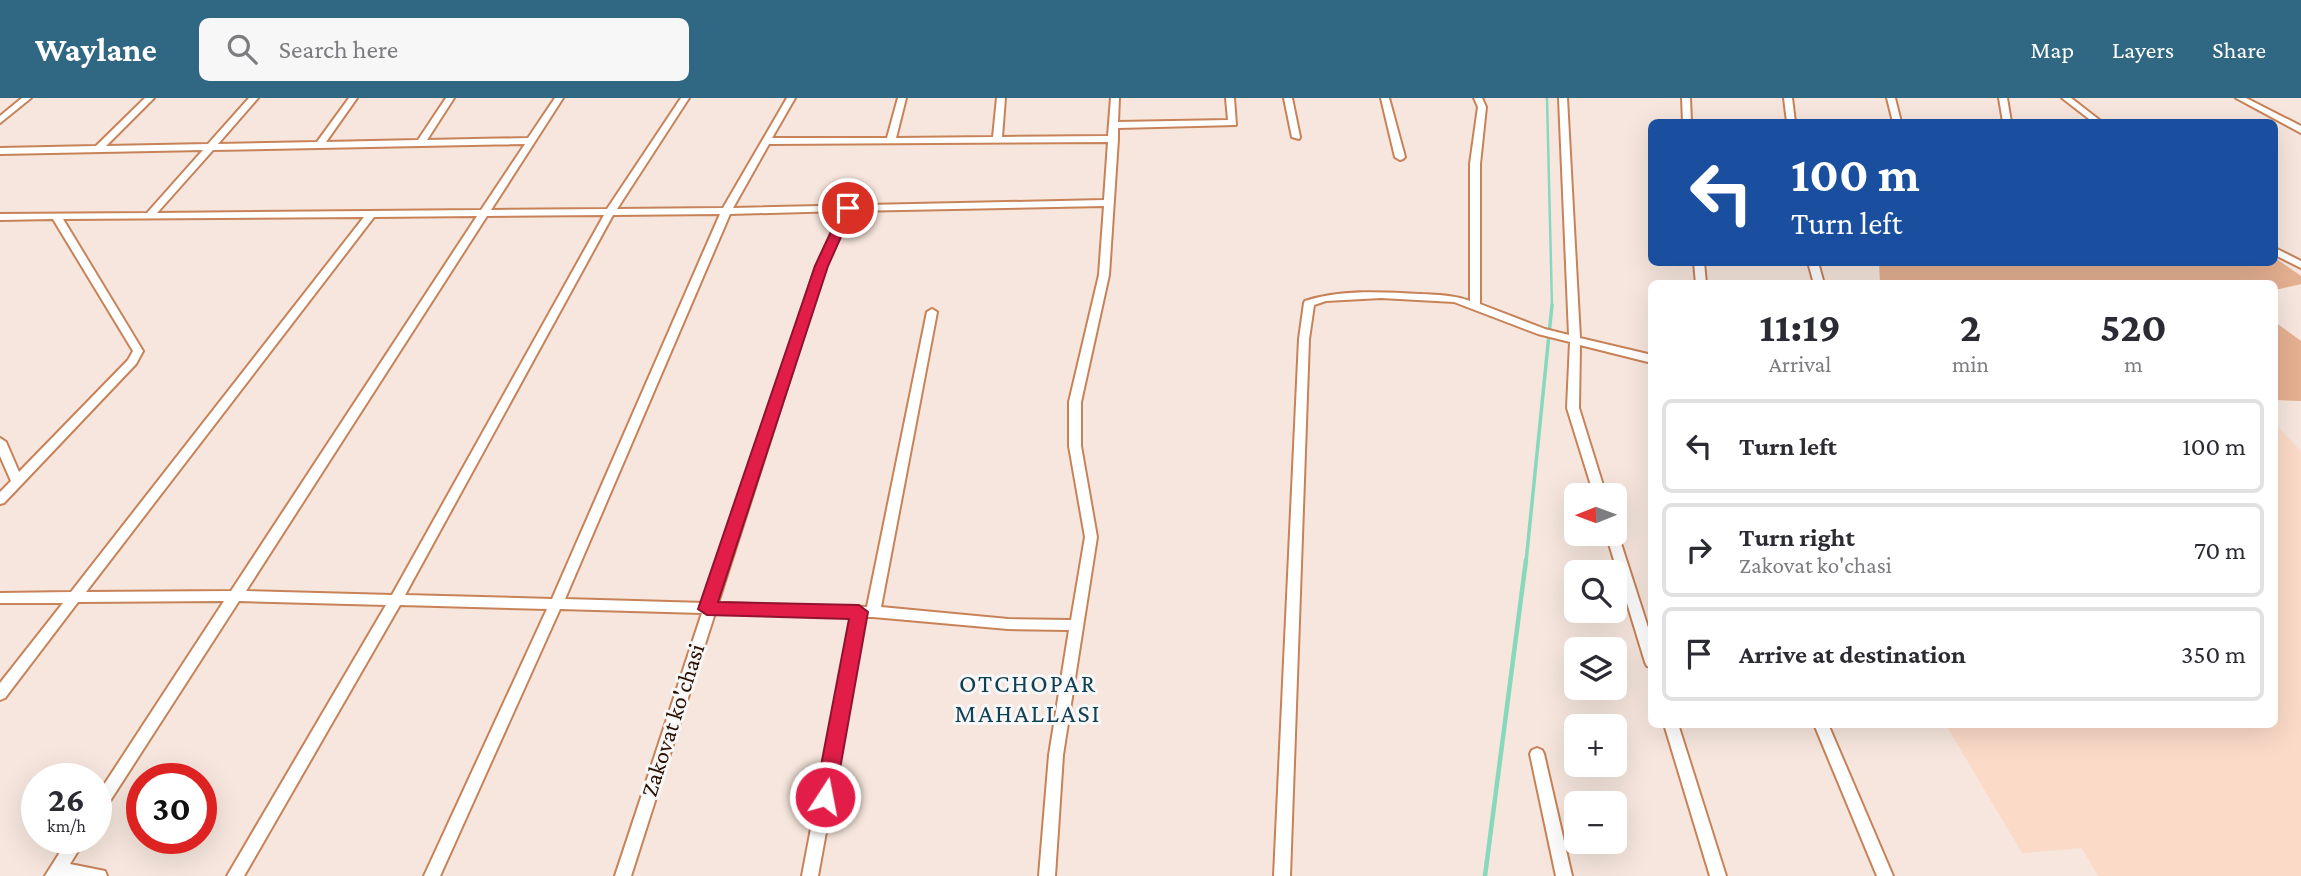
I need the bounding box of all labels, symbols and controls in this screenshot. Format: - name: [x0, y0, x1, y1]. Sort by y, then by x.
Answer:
- search box: [199, 18, 689, 81]
- icon: search: [223, 30, 261, 68]
- text: Waylane: [35, 31, 157, 68]
- text: Search here: [279, 35, 398, 64]
- text: Map: [2030, 36, 2074, 63]
- text: Layers: [2112, 36, 2174, 63]
- text: Share: [2212, 36, 2266, 63]
- icon: left: [1676, 147, 1767, 238]
- text: 100 m: [1791, 147, 1920, 202]
- pin: [818, 178, 878, 238]
- icon: arrive: [829, 189, 867, 227]
- text: Turn left: [1791, 205, 1902, 241]
- text: 11:19: [1759, 303, 1841, 350]
- text: 2: [1960, 303, 1981, 350]
- text: 520: [2100, 303, 2167, 350]
- text: Arrival: [1769, 351, 1831, 377]
- text: min: [1952, 351, 1989, 377]
- text: m: [2124, 351, 2143, 377]
- icon: left: [1680, 427, 1718, 465]
- text: Turn left: [1739, 432, 1837, 461]
- text: 100 m: [2182, 432, 2246, 461]
- north arrow: [1564, 483, 1628, 546]
- map controls: [1564, 483, 1627, 854]
- text: Turn right: [1739, 523, 1855, 552]
- icon: right: [1680, 531, 1718, 569]
- text: 70 m: [2194, 536, 2246, 565]
- text: Zakovat ko'chasi: [1739, 552, 1892, 578]
- button: search: [1564, 560, 1627, 623]
- icon: arrive: [1680, 635, 1718, 673]
- button: layers: [1564, 637, 1627, 700]
- street label: Zakovat ko'chasi: [635, 640, 709, 800]
- text: Arrive at destination: [1739, 640, 1966, 669]
- text: 350 m: [2181, 640, 2246, 669]
- district label: OTCHOPAR MAHALLASI: [955, 669, 1101, 728]
- button: +: [1564, 714, 1627, 777]
- position arrow: [788, 760, 862, 834]
- speed limit sign: 30: [126, 763, 217, 854]
- text: 26: [48, 780, 85, 819]
- button: −: [1564, 791, 1627, 854]
- text: km/h: [47, 816, 86, 836]

